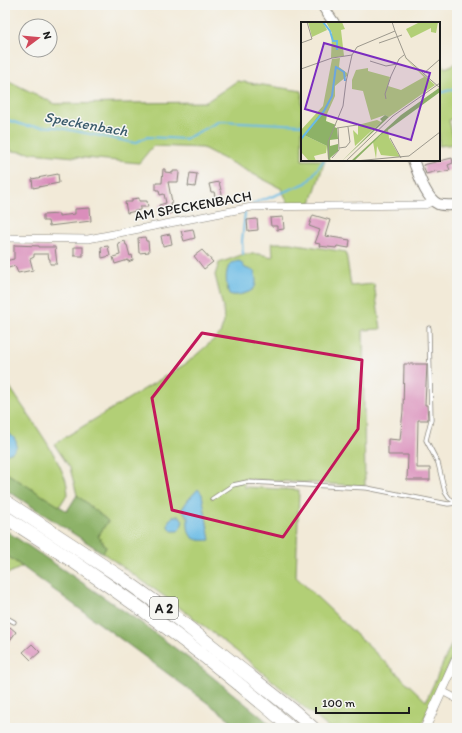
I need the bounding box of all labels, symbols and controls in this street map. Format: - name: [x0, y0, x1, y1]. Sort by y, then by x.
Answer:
- north arrow: [18, 18, 58, 58]
- inset map: [301, 22, 440, 161]
- text: N: [40, 30, 54, 41]
- water label: Speckenbach: [43, 108, 130, 140]
- street label: AM SPECKENBACH: [133, 187, 253, 225]
- road number: A 2: [150, 597, 178, 619]
- scale bar: [316, 689, 409, 715]
- text: 100 m: [322, 696, 355, 710]

